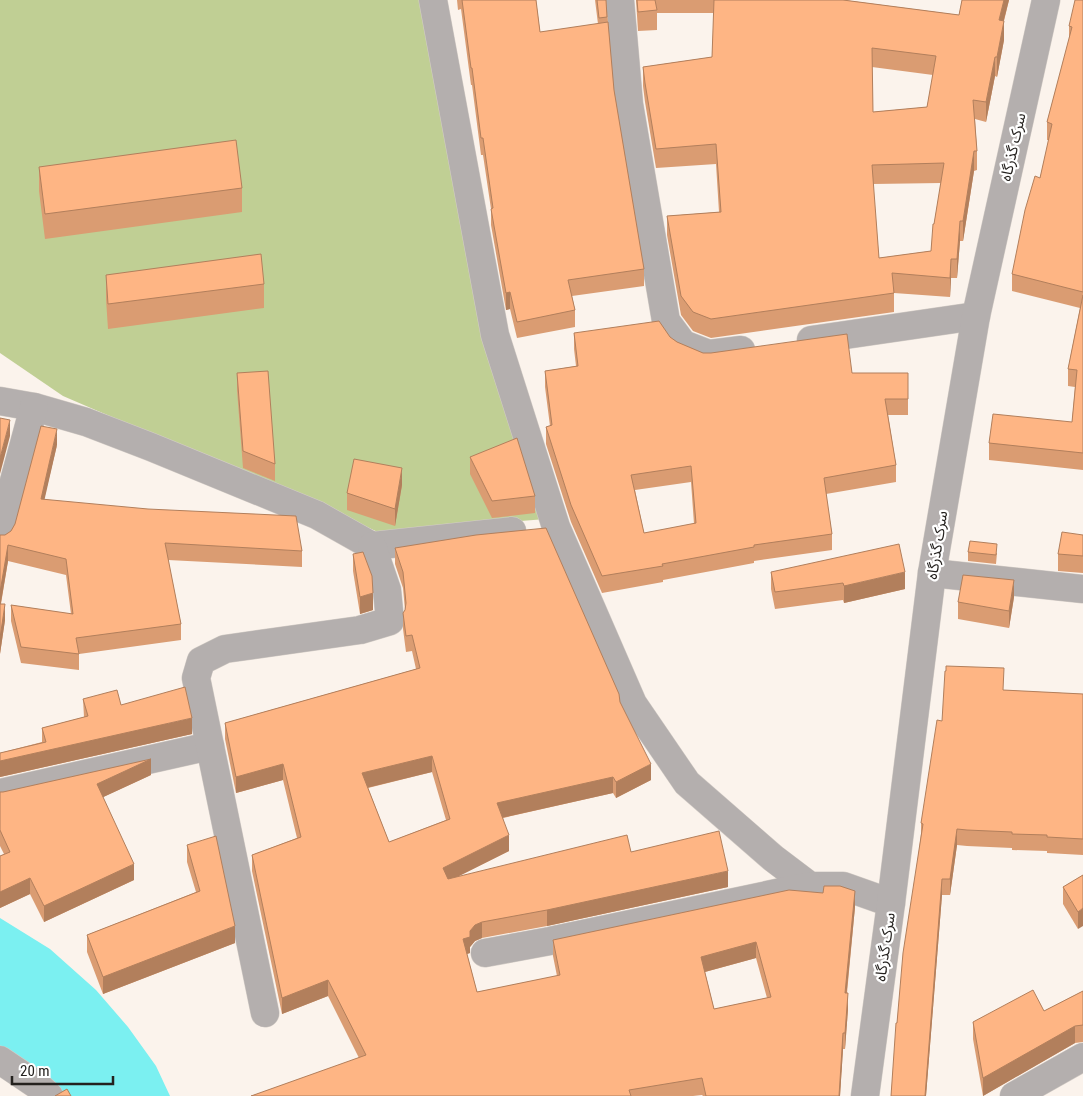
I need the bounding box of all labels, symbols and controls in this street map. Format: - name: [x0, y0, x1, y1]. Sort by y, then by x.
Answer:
- street label: سرک گذرگاه: [996, 111, 1030, 183]
- street label: سرک گذرگاه: [923, 509, 951, 581]
- street label: سرک گذرگاه: [871, 911, 899, 983]
- scale bar: [12, 1054, 114, 1086]
- text: 20 m: [20, 1062, 50, 1080]

